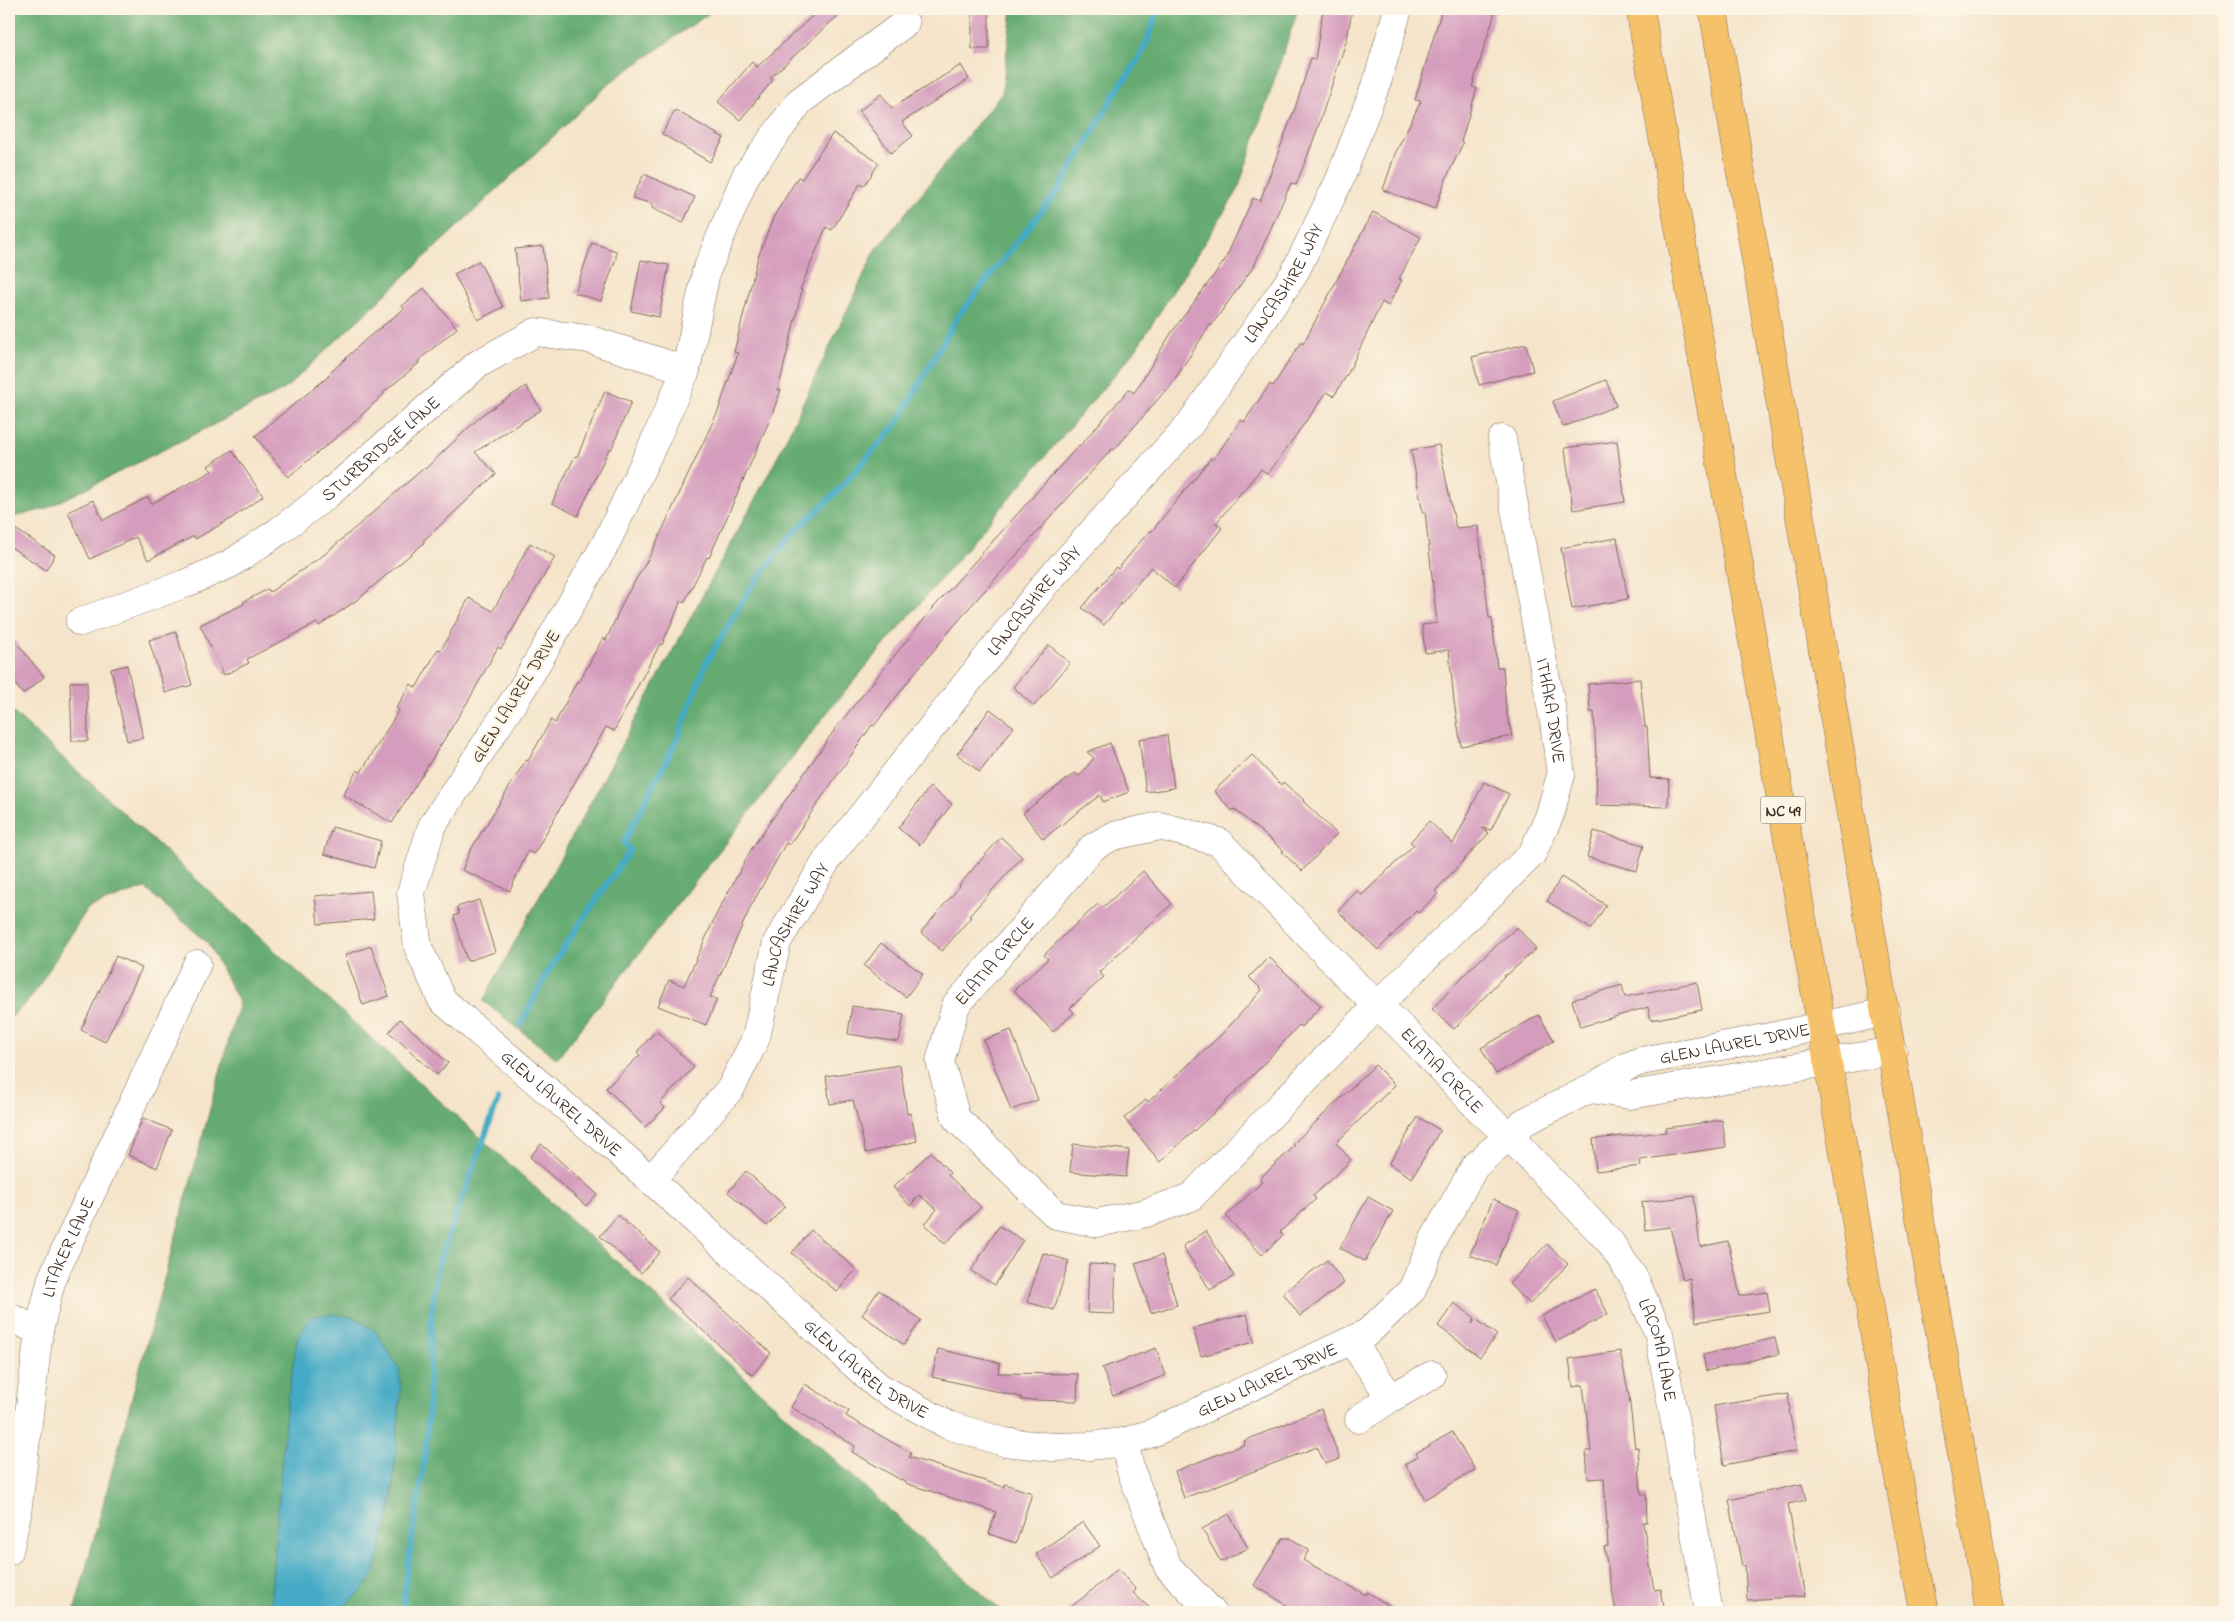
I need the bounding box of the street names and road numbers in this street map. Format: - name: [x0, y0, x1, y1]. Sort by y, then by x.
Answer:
- street label: LANCASHIRE WAY: [1239, 219, 1332, 349]
- street label: STURBRIDGE LANE: [317, 391, 447, 509]
- street label: LANCASHIRE WAY: [982, 540, 1089, 662]
- street label: GLEN LAUREL DRIVE: [465, 626, 568, 769]
- street label: ITHAKA DRIVE: [1528, 656, 1570, 765]
- road number: NC 49: [1760, 796, 1806, 824]
- street label: LANCASHIRE WAY: [757, 858, 838, 989]
- street label: ELATIA CIRCLE: [950, 912, 1042, 1012]
- street label: GLEN LAUREL DRIVE: [1658, 1018, 1813, 1072]
- street label: ELATIA CIRCLE: [1393, 1023, 1488, 1121]
- street label: GLEN LAUREL DRIVE: [494, 1045, 627, 1164]
- street label: LITAKER LANE: [37, 1194, 103, 1300]
- street label: LACOMA LANE: [1630, 1295, 1682, 1404]
- street label: GLEN LAUREL DRIVE: [797, 1314, 933, 1427]
- street label: GLEN LAUREL DRIVE: [1193, 1337, 1343, 1425]

